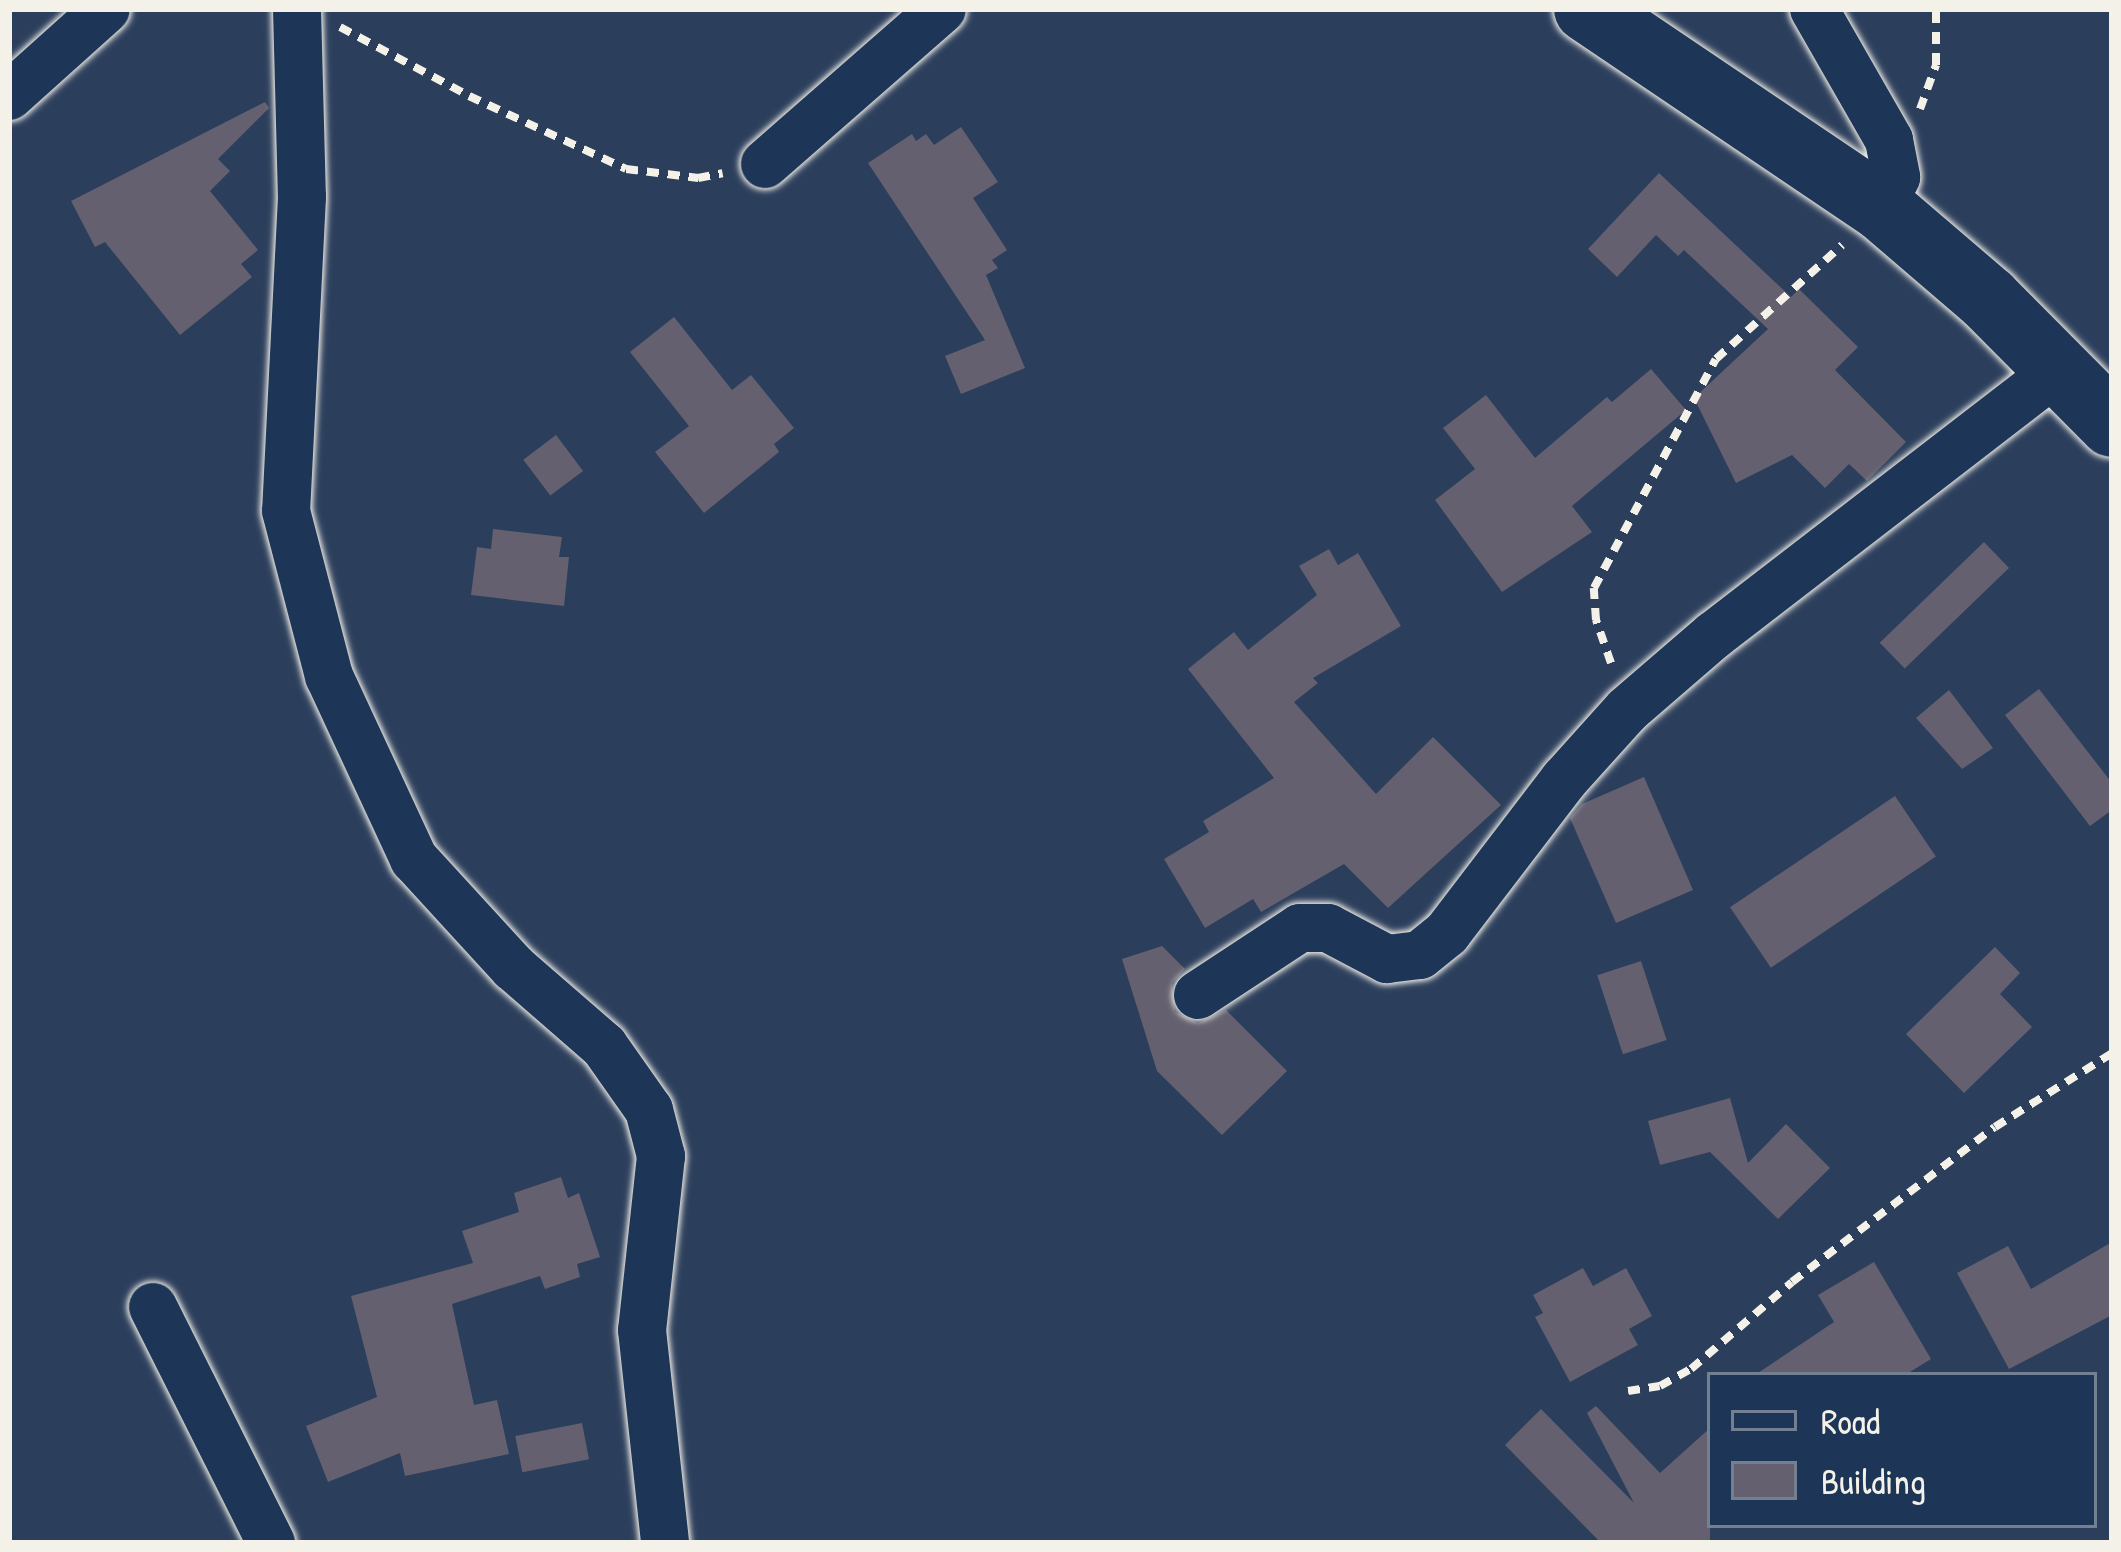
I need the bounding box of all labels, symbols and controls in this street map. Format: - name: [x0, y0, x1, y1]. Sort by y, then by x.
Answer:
- legend: [1707, 1372, 2097, 1528]
- text: Road: [1821, 1396, 1880, 1445]
- text: Building: [1821, 1456, 1926, 1505]

